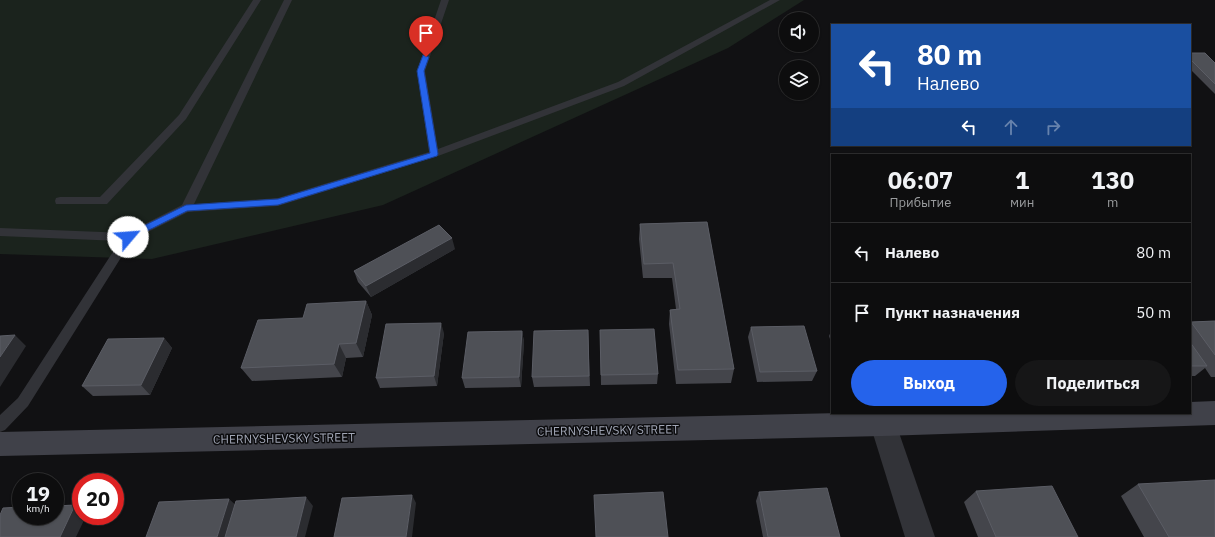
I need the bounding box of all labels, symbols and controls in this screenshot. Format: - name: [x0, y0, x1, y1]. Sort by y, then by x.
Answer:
- map controls: [779, 12, 819, 100]
- button: sound: [779, 12, 819, 52]
- pin: [409, 16, 443, 57]
- icon: arrive: [415, 22, 437, 44]
- text: 80 m: [917, 36, 982, 73]
- icon: left: [851, 40, 903, 92]
- button: layers: [779, 60, 819, 100]
- text: Налево: [917, 72, 980, 95]
- icon: left: [958, 116, 980, 138]
- icon: ahead: [1000, 116, 1022, 138]
- icon: right: [1042, 116, 1064, 138]
- text: 06:07: [888, 164, 953, 196]
- text: 1: [1015, 164, 1029, 196]
- text: 130: [1091, 164, 1134, 196]
- text: Прибытие: [890, 194, 951, 211]
- text: мин: [1010, 194, 1034, 211]
- text: m: [1107, 194, 1118, 211]
- position arrow: [107, 216, 149, 258]
- icon: left: [851, 242, 873, 264]
- text: Налево: [885, 243, 939, 262]
- text: 80 m: [1136, 243, 1171, 262]
- icon: arrive: [851, 302, 873, 324]
- text: Пункт назначения: [885, 303, 1020, 322]
- text: 50 m: [1136, 303, 1171, 322]
- button: Выход: [851, 360, 1007, 406]
- button: Поделиться: [1015, 360, 1171, 406]
- street label: CHERNYSHEVSKY STREET: [537, 421, 679, 439]
- street label: CHERNYSHEVSKY STREET: [213, 429, 355, 447]
- speed limit sign: 20: [72, 473, 124, 525]
- text: 19: [26, 480, 50, 507]
- text: km/h: [26, 502, 50, 515]

